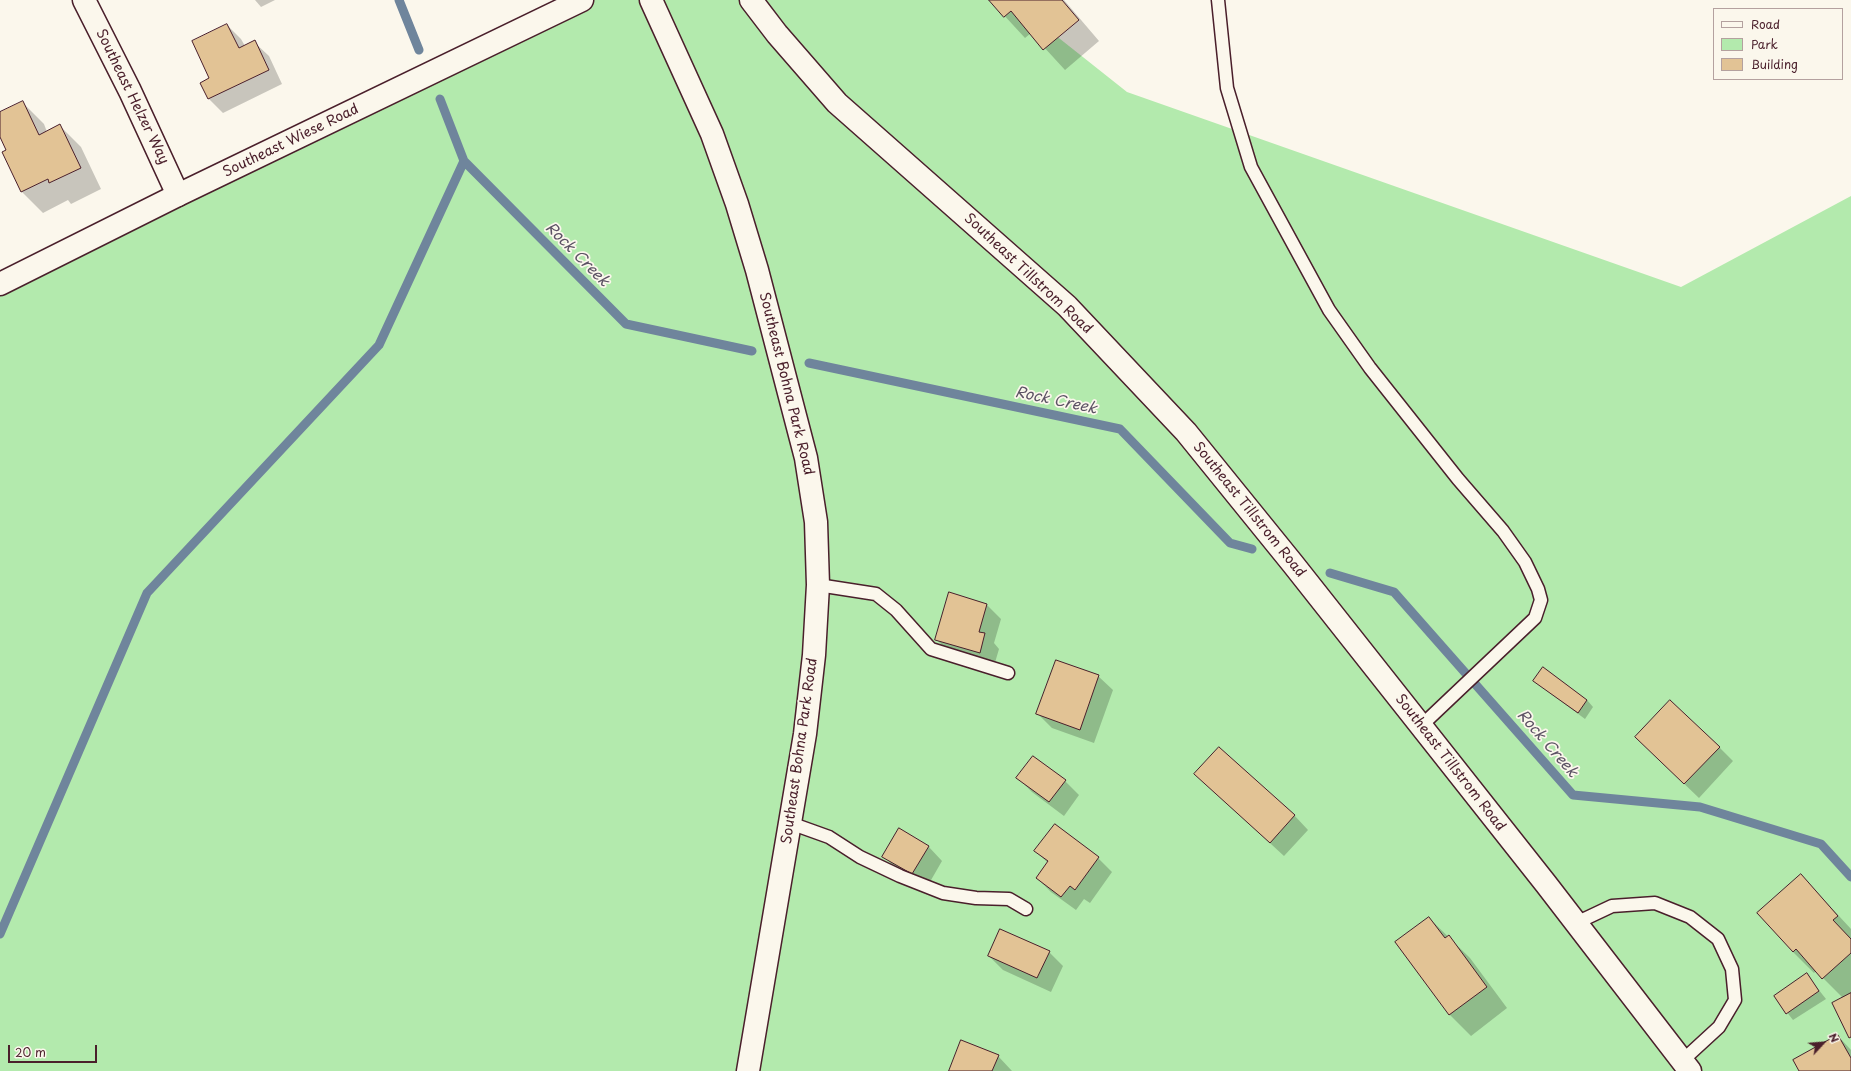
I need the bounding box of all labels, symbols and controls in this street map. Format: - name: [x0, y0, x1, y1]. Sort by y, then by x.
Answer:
- legend: [1713, 8, 1843, 80]
- text: Road: [1751, 15, 1780, 33]
- street label: Southeast Helzer Way: [92, 27, 172, 167]
- text: Park: [1751, 35, 1778, 53]
- text: Building: [1751, 55, 1798, 73]
- street label: Southeast Wiese Road: [220, 101, 362, 181]
- street label: Southeast Tillstrom Road: [960, 210, 1096, 338]
- water label: Rock Creek: [541, 219, 613, 291]
- street label: Southeast Bohna Park Road: [755, 291, 817, 477]
- water label: Rock Creek: [1014, 384, 1098, 418]
- street label: Southeast Tillstrom Road: [1189, 439, 1309, 581]
- street label: Southeast Bohna Park Road: [779, 657, 821, 845]
- street label: Southeast Tillstrom Road: [1391, 691, 1509, 835]
- water label: Rock Creek: [1513, 707, 1581, 781]
- north arrow: [1803, 1023, 1843, 1063]
- text: N: [1825, 1030, 1844, 1045]
- scale bar: [10, 1037, 99, 1063]
- text: 20 m: [15, 1043, 46, 1061]

